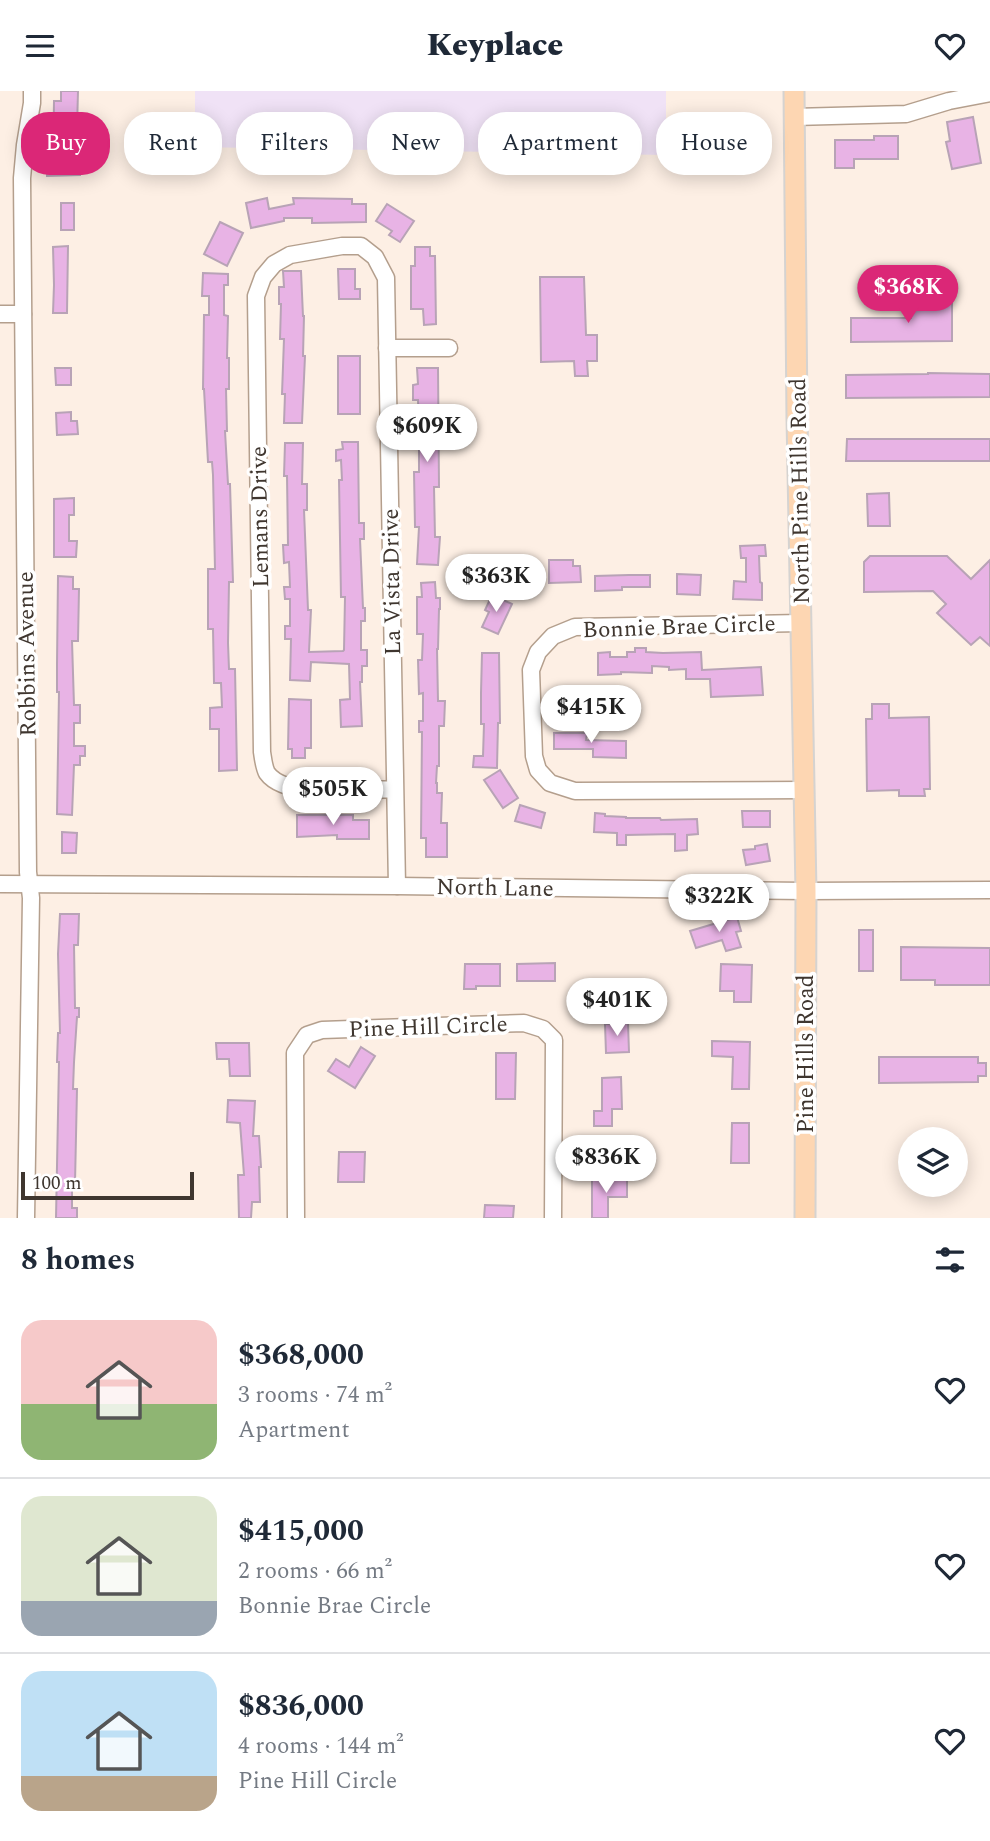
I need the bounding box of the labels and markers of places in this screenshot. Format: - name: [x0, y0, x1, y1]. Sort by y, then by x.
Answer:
- pin: $368K: [859, 265, 957, 325]
- pin: $609K: [378, 405, 476, 464]
- pin: $363K: [447, 554, 545, 614]
- pin: $415K: [542, 685, 640, 745]
- pin: $505K: [284, 767, 382, 827]
- pin: $322K: [670, 875, 768, 934]
- pin: $401K: [568, 979, 666, 1038]
- pin: $836K: [557, 1135, 655, 1195]

